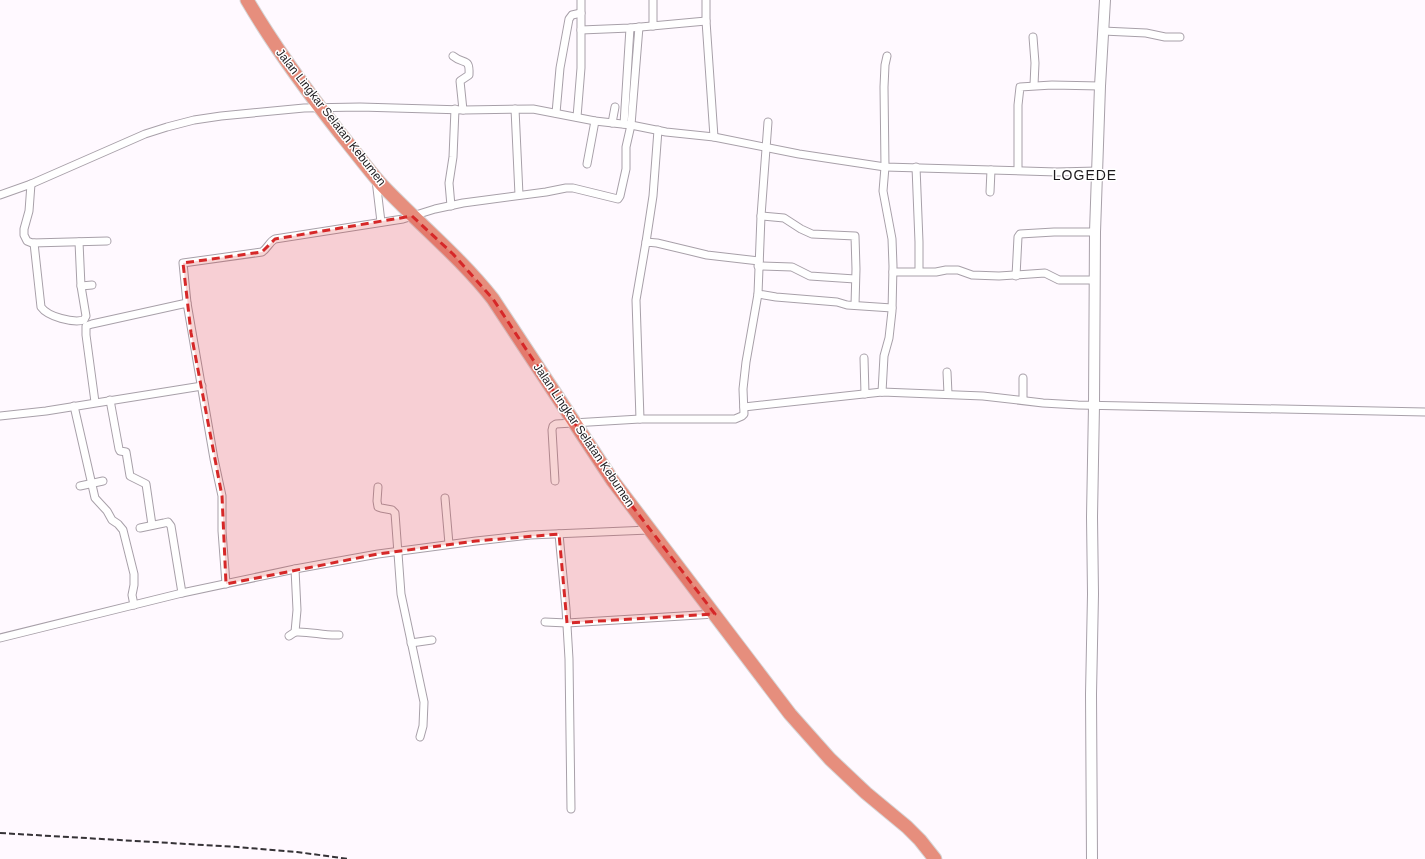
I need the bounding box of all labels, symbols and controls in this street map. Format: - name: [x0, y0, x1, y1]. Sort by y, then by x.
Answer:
- street label: Jalan Lingkar Selatan Kebumen: [273, 46, 389, 188]
- district label: LOGEDE: [1053, 167, 1117, 183]
- street label: Jalan Lingkar Selatan Kebumen: [531, 361, 637, 509]

